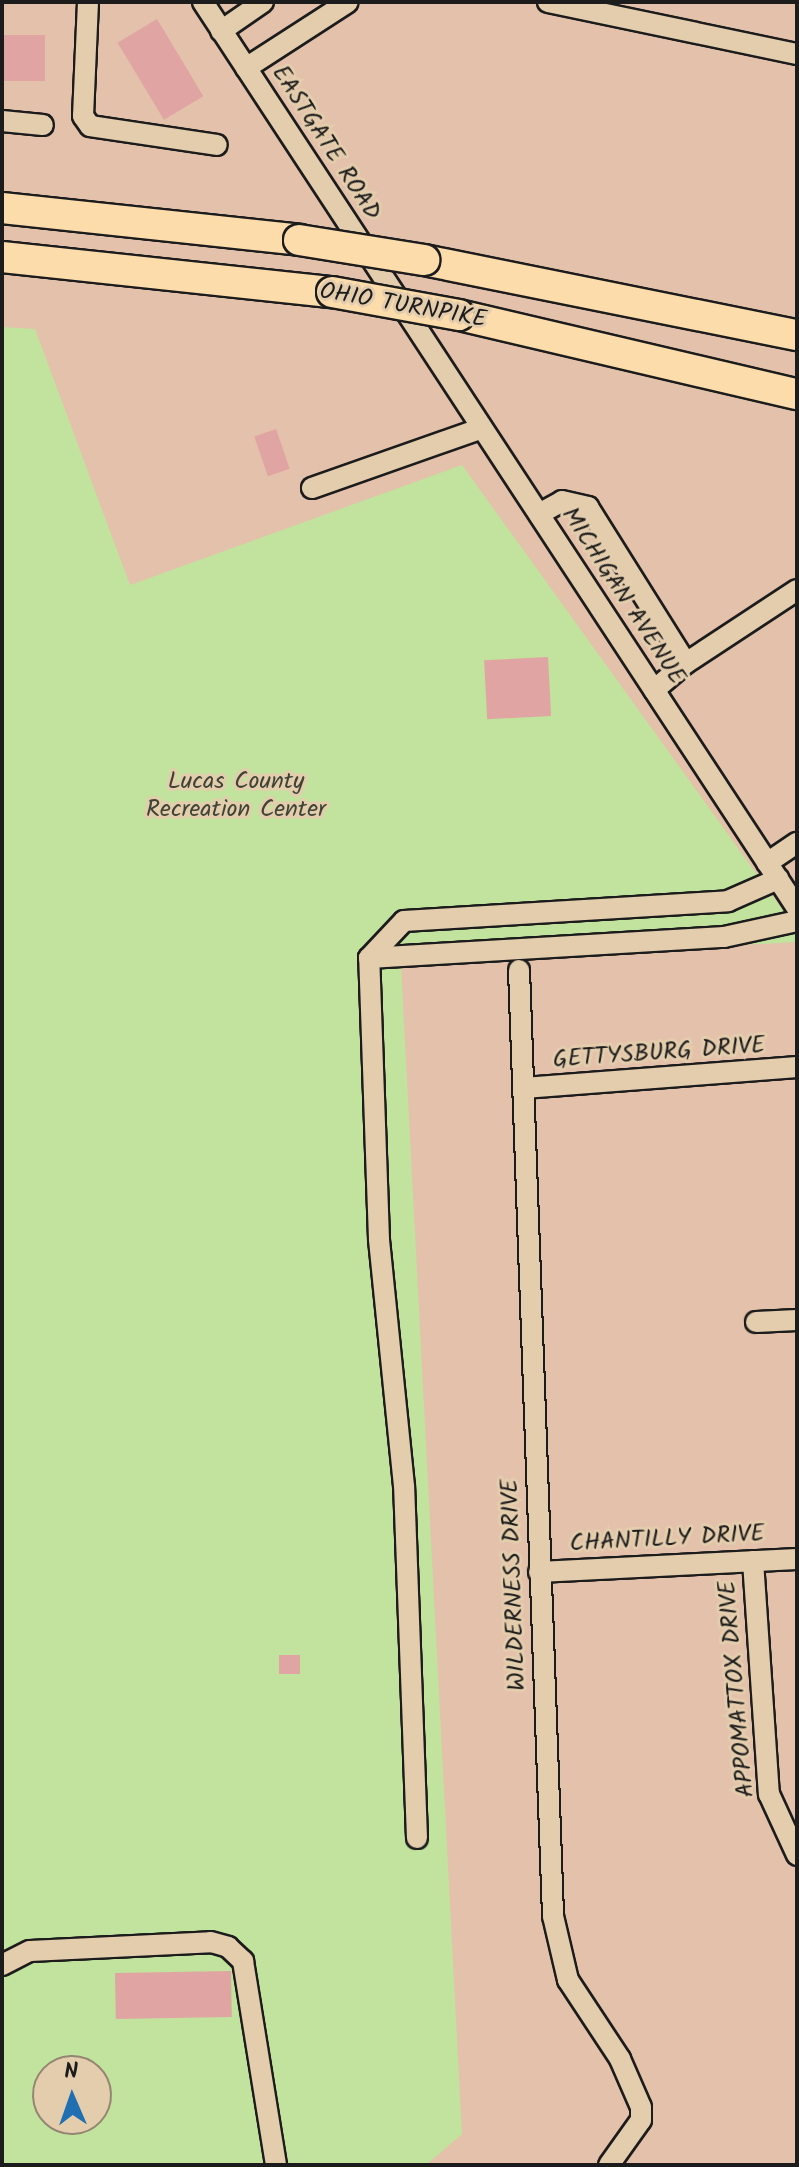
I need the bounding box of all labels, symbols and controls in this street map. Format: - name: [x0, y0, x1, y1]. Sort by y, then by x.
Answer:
- street label: EASTGATE ROAD: [265, 60, 387, 226]
- street label: OHIO TURNPIKE: [317, 277, 489, 335]
- street label: MICHIGAN AVENUE: [555, 502, 691, 690]
- park label: Lucas County Recreation Center: [146, 768, 326, 824]
- street label: GETTYSBURG DRIVE: [552, 1031, 766, 1075]
- street label: WILDERNESS DRIVE: [496, 1479, 532, 1691]
- street label: CHANTILLY DRIVE: [569, 1520, 765, 1558]
- street label: APPOMATTOX DRIVE: [713, 1579, 761, 1799]
- north arrow: [32, 2055, 112, 2135]
- text: N: [64, 2055, 79, 2090]

